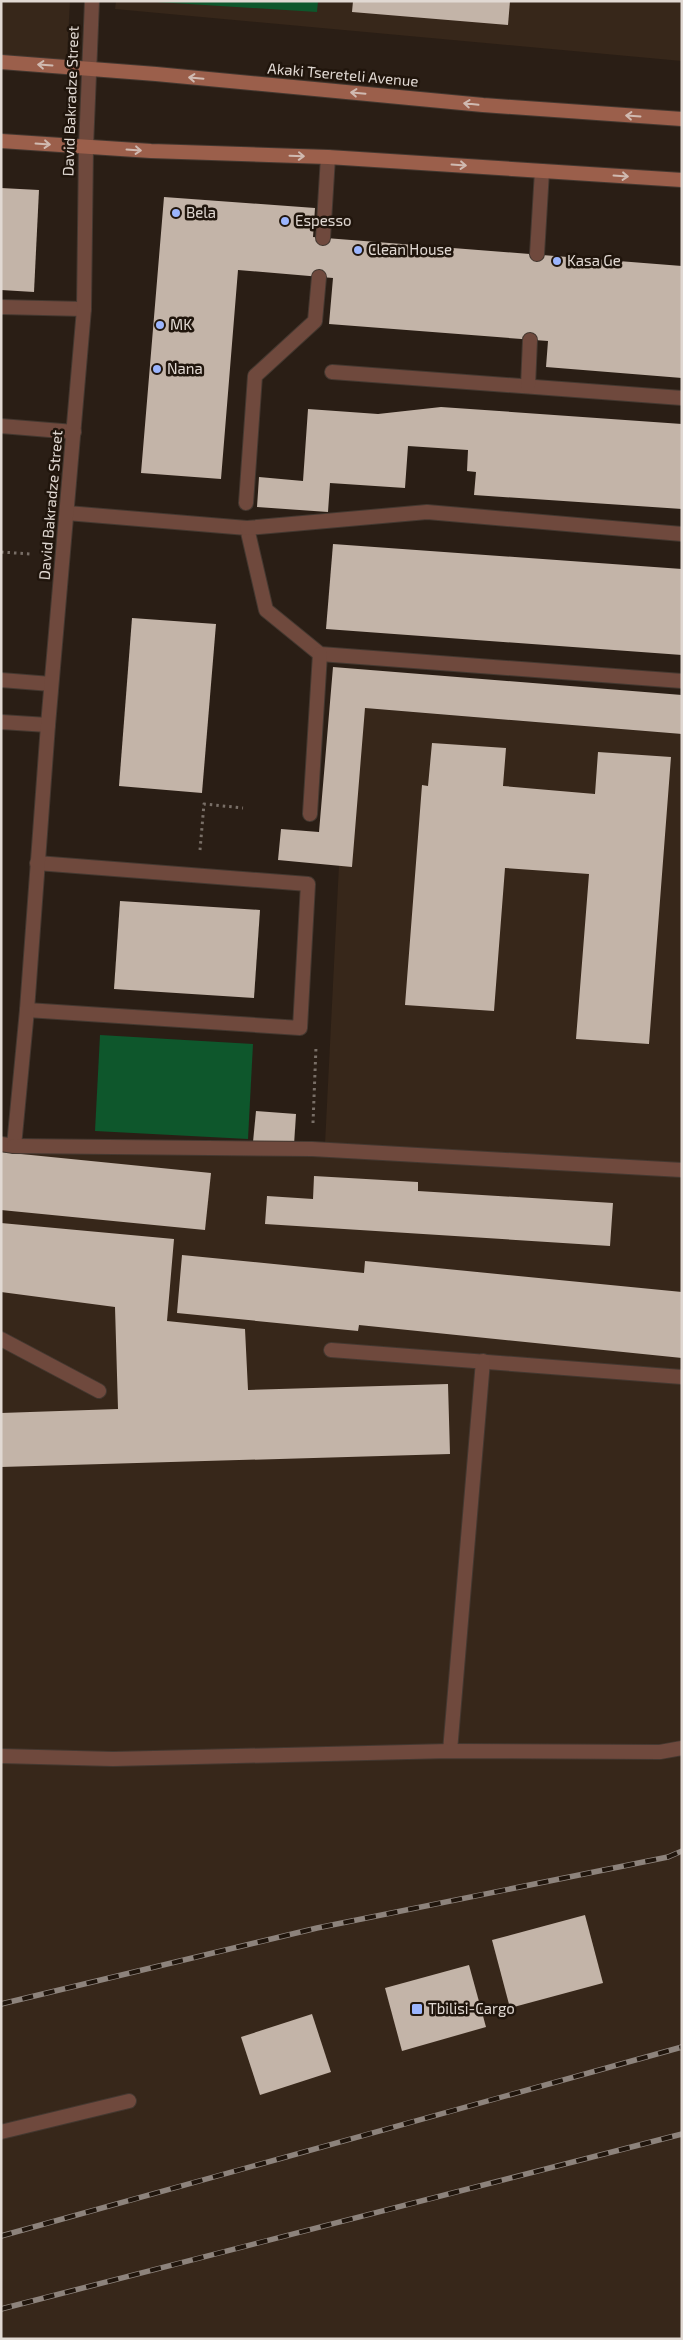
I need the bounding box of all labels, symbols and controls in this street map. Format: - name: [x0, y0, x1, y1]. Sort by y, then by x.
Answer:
- street label: David Bakradze Street: [58, 25, 82, 177]
- street label: Akaki Tsereteli Avenue: [267, 58, 419, 90]
- one-way arrow: [37, 60, 53, 70]
- one-way arrow: [189, 73, 205, 82]
- one-way arrow: [351, 88, 367, 98]
- one-way arrow: [463, 99, 479, 109]
- one-way arrow: [625, 111, 641, 120]
- one-way arrow: [35, 139, 51, 149]
- one-way arrow: [126, 146, 142, 155]
- one-way arrow: [288, 151, 304, 161]
- one-way arrow: [451, 161, 467, 170]
- one-way arrow: [613, 171, 629, 180]
- place label: Bela: [186, 203, 216, 221]
- marker: Bela: [170, 207, 182, 219]
- place label: Espesso: [295, 211, 352, 229]
- marker: Espesso: [279, 215, 291, 227]
- place label: Clean House: [368, 240, 452, 258]
- marker: Clean House: [352, 244, 364, 256]
- place label: Kasa Ge: [567, 251, 621, 269]
- marker: Kasa Ge: [551, 255, 563, 267]
- place label: MK: [170, 315, 192, 333]
- marker: MK: [154, 319, 166, 331]
- place label: Nana: [167, 359, 203, 377]
- marker: Nana: [151, 363, 163, 375]
- street label: David Bakradze Street: [34, 429, 66, 581]
- place label: Tbilisi-Cargo: [428, 1999, 515, 2017]
- marker: Tbilisi-Cargo: [410, 2002, 424, 2016]

